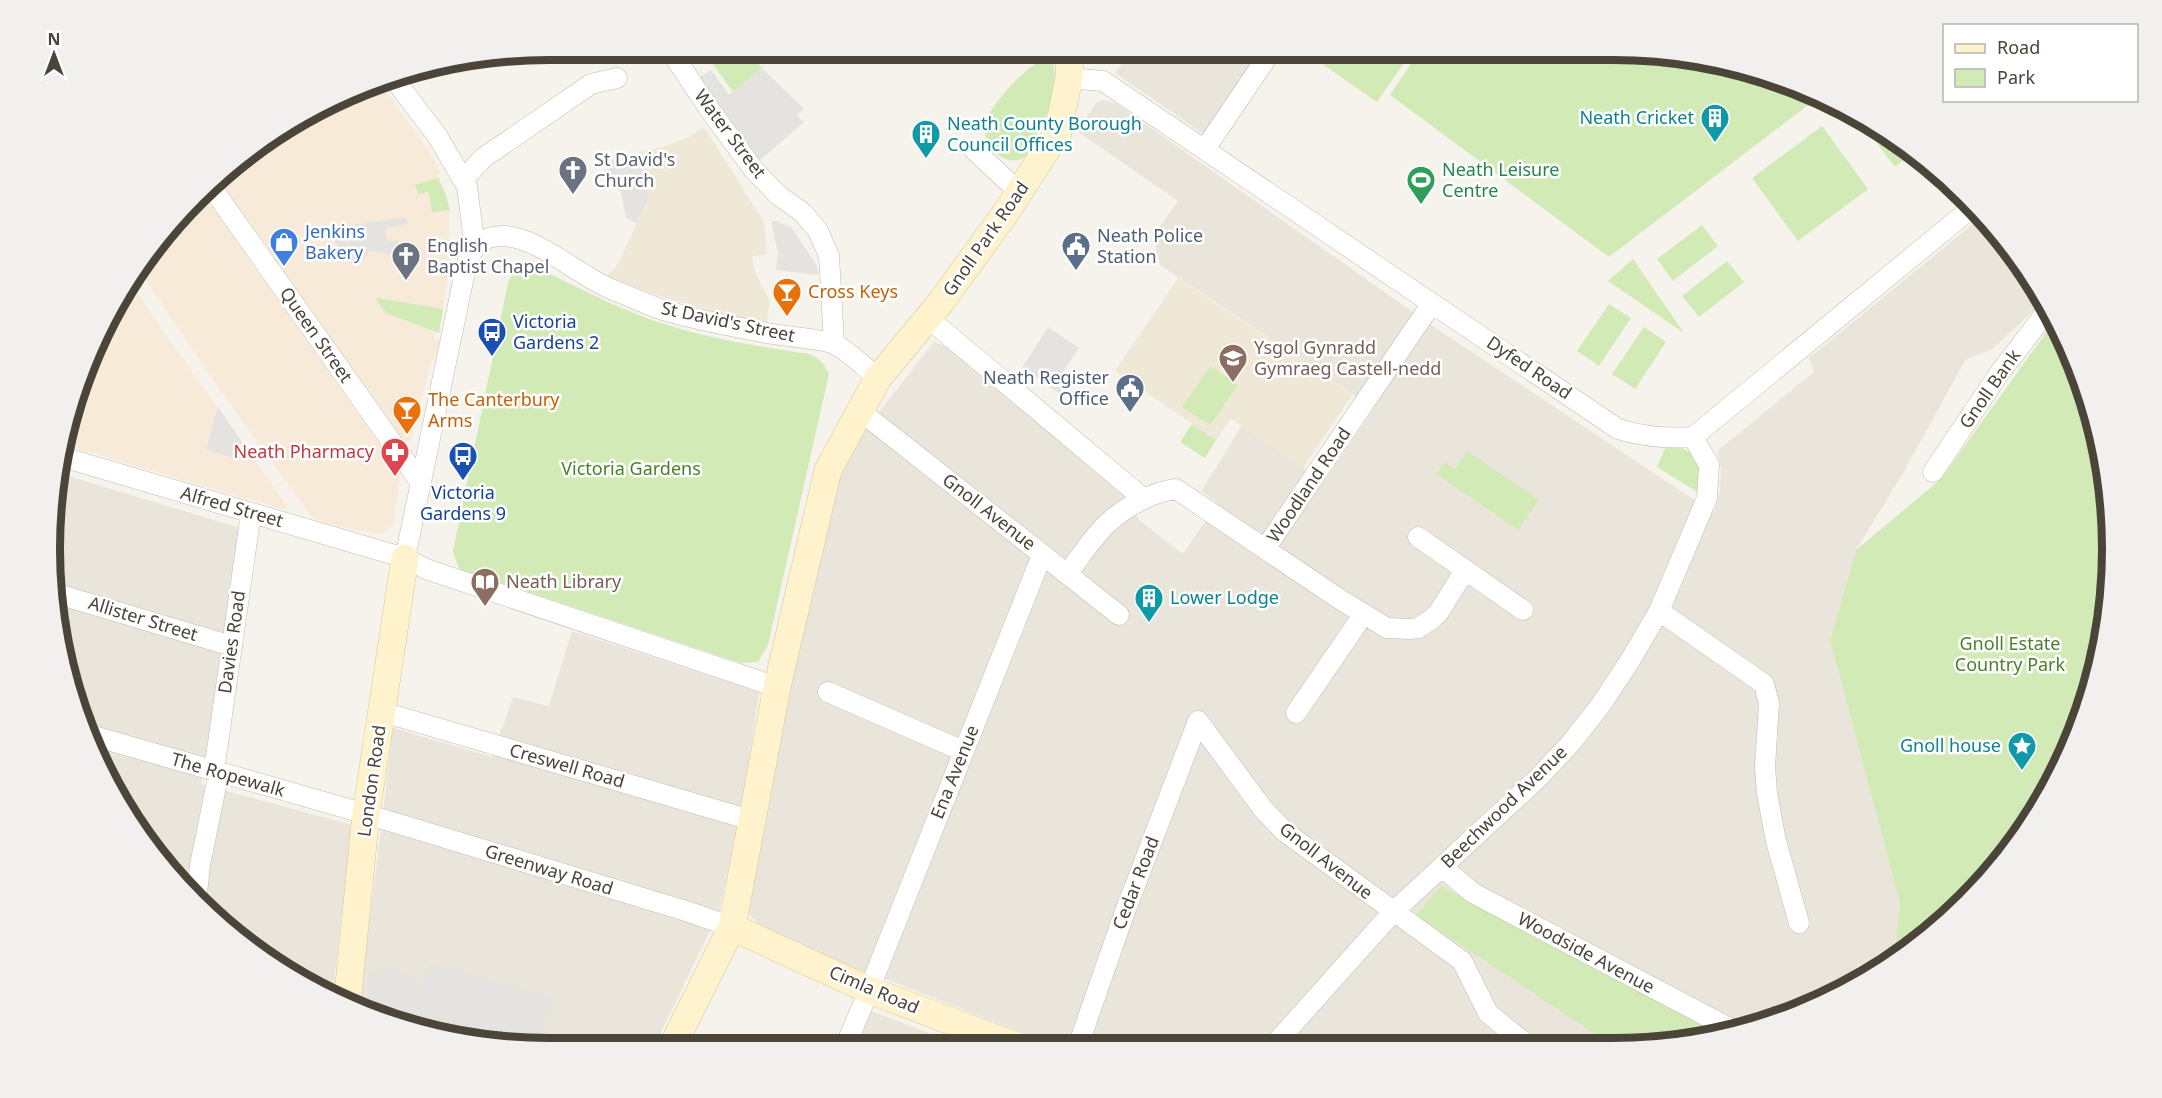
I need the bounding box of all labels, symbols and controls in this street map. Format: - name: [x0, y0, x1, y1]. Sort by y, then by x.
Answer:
- north arrow: [24, 24, 84, 84]
- legend: [1943, 24, 2138, 102]
- text: N: [47, 28, 61, 50]
- text: Road: [1997, 35, 2040, 59]
- text: Park: [1997, 65, 2035, 89]
- street label: Water Street: [689, 84, 772, 183]
- building icon: Neath Cricket: [1699, 102, 1731, 144]
- place label: Neath Cricket: [1579, 105, 1694, 129]
- place label: Neath County Borough Council Offices: [947, 111, 1142, 156]
- building icon: Neath County Borough Council Offices: [910, 118, 942, 160]
- place label: St David's Church: [594, 147, 675, 192]
- church icon: St David's Church: [557, 154, 589, 196]
- place label: Neath Leisure Centre: [1442, 157, 1559, 202]
- sports icon: Neath Leisure Centre: [1405, 164, 1437, 206]
- street label: Gnoll Park Road: [937, 176, 1034, 301]
- place label: Jenkins Bakery: [303, 219, 365, 264]
- place label: Neath Police Station: [1097, 223, 1203, 268]
- shop icon: Jenkins Bakery: [268, 226, 300, 268]
- public building icon: Neath Police Station: [1060, 230, 1092, 272]
- place label: English Baptist Chapel: [427, 233, 549, 278]
- church icon: English Baptist Chapel: [390, 240, 422, 282]
- bar icon: Cross Keys: [771, 276, 803, 318]
- place label: Cross Keys: [808, 279, 898, 303]
- street label: Queen Street: [275, 282, 359, 387]
- street label: St David's Street: [659, 295, 798, 347]
- place label: Victoria Gardens 2: [513, 309, 599, 354]
- bus stop icon: Victoria Gardens 2: [476, 316, 508, 358]
- street label: Dyfed Road: [1482, 330, 1577, 404]
- place label: Ysgol Gynradd Gymraeg Castell-nedd: [1254, 335, 1441, 380]
- school or university icon: Ysgol Gynradd Gymraeg Castell-nedd: [1217, 342, 1249, 384]
- street label: Gnoll Bank: [1953, 344, 2026, 433]
- place label: Neath Register Office: [983, 365, 1110, 410]
- public building icon: Neath Register Office: [1114, 372, 1146, 414]
- place label: The Canterbury Arms: [428, 387, 560, 432]
- bar icon: The Canterbury Arms: [391, 394, 423, 436]
- street label: Woodland Road: [1261, 422, 1356, 547]
- pharmacy icon: Neath Pharmacy: [379, 436, 411, 478]
- place label: Neath Pharmacy: [233, 439, 375, 463]
- bus stop icon: Victoria Gardens 9: [447, 440, 479, 482]
- park label: Victoria Gardens: [561, 456, 701, 480]
- street label: Gnoll Avenue: [938, 467, 1041, 555]
- street label: Alfred Street: [178, 480, 287, 532]
- place label: Victoria Gardens 9: [420, 480, 506, 525]
- library icon: Neath Library: [469, 566, 501, 608]
- place label: Neath Library: [506, 569, 622, 593]
- building icon: Lower Lodge: [1133, 582, 1165, 624]
- place label: Lower Lodge: [1170, 585, 1279, 609]
- street label: Davies Road: [212, 589, 250, 695]
- street label: Allister Street: [86, 590, 201, 646]
- park label: Gnoll Estate Country Park: [1955, 631, 2066, 676]
- street label: Ena Avenue: [924, 721, 984, 822]
- street label: London Road: [351, 724, 391, 838]
- place icon: Gnoll house: [2006, 730, 2038, 772]
- place label: Gnoll house: [1900, 733, 2001, 757]
- street label: Creswell Road: [507, 737, 628, 793]
- street label: Beechwood Avenue: [1435, 740, 1572, 873]
- street label: The Ropewalk: [169, 746, 288, 802]
- street label: Gnoll Avenue: [1275, 816, 1378, 904]
- street label: Cedar Road: [1106, 833, 1164, 933]
- street label: Greenway Road: [482, 838, 616, 900]
- street label: Woodside Avenue: [1514, 906, 1659, 998]
- street label: Cimla Road: [826, 959, 923, 1019]

